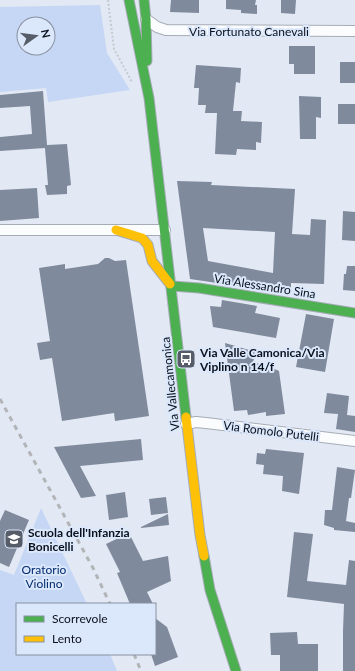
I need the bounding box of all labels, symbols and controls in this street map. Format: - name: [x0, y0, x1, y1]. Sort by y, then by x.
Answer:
- north arrow: [16, 16, 56, 56]
- street label: Via Fortunato Canevali: [189, 24, 309, 39]
- text: N: [39, 28, 54, 39]
- street label: Via Alessandro Sina: [213, 271, 317, 301]
- street label: Via Vallecamonica: [158, 336, 182, 432]
- place label: Via Valle Camonica/Via Viplino n 14/f: [199, 345, 325, 374]
- bus stop icon: Via Valle Camonica/Via Viplino n 14/f: [175, 348, 197, 370]
- street label: Via Romolo Putelli: [222, 418, 320, 444]
- place label: Scuola dell'Infanzia Bonicelli: [28, 525, 130, 554]
- school or university icon: Scuola dell'Infanzia Bonicelli: [3, 528, 25, 550]
- park label: Oratorio Violino: [22, 562, 67, 591]
- legend: [16, 603, 156, 655]
- text: Scorrevole: [52, 611, 108, 626]
- text: Lento: [52, 631, 82, 646]

